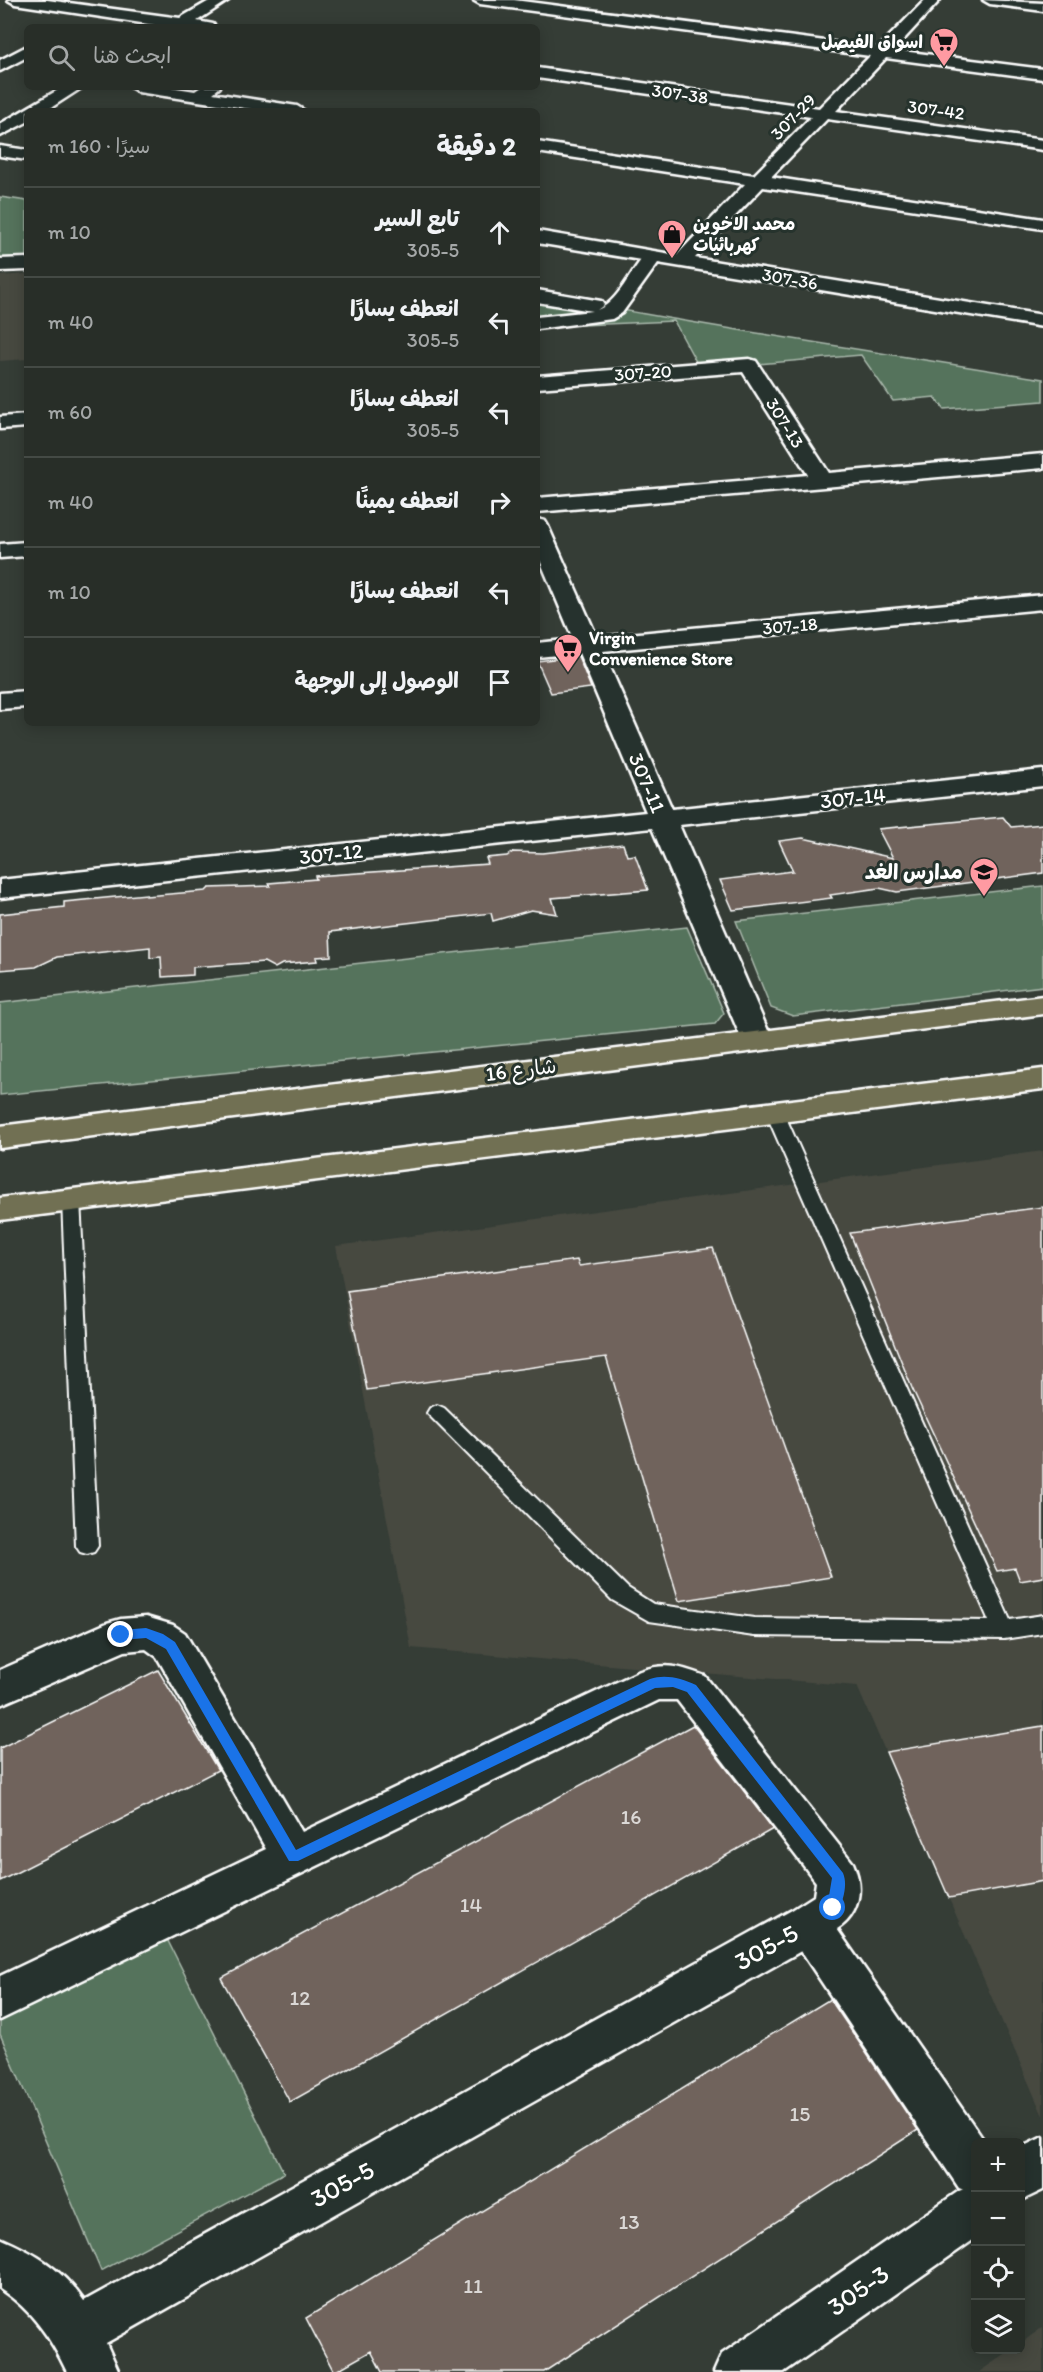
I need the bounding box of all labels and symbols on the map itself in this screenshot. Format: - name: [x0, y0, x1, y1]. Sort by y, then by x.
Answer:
- supermarket icon: اسواق الفيصل: [928, 26, 960, 68]
- place label: اسواق الفيصل: [821, 31, 923, 53]
- street label: 307-38: [650, 79, 710, 109]
- street label: 307-29: [766, 89, 820, 145]
- street label: 307-42: [906, 95, 966, 125]
- place label: محمد الاخوين كهربائيات: [693, 213, 795, 256]
- shop icon: محمد الاخوين كهربائيات: [656, 218, 688, 260]
- street label: 307-36: [760, 263, 820, 295]
- street label: 307-20: [613, 360, 673, 386]
- street label: 307-13: [761, 394, 809, 452]
- street label: 307-18: [762, 613, 819, 639]
- place label: Virgin Convenience Store: [589, 627, 733, 670]
- supermarket icon: Virgin Convenience Store: [552, 632, 584, 674]
- street label: 307-11: [624, 749, 671, 817]
- street label: 307-14: [819, 782, 887, 813]
- street label: 307-12: [298, 838, 364, 869]
- school or university icon: مدارس الغد: [968, 856, 1000, 898]
- place label: مدارس الغد: [865, 859, 963, 884]
- street label: شارع 16: [484, 1053, 558, 1089]
- route end: [107, 1621, 133, 1647]
- house number: 16: [621, 1804, 641, 1829]
- house number: 14: [460, 1892, 483, 1917]
- route start: [819, 1894, 845, 1920]
- street label: 305-5: [729, 1917, 803, 1977]
- house number: 12: [290, 1985, 310, 2010]
- house number: 15: [790, 2101, 810, 2126]
- street label: 305-5: [305, 2154, 379, 2214]
- house number: 13: [618, 2209, 640, 2234]
- street label: 305-3: [821, 2257, 895, 2323]
- house number: 11: [463, 2273, 483, 2298]

